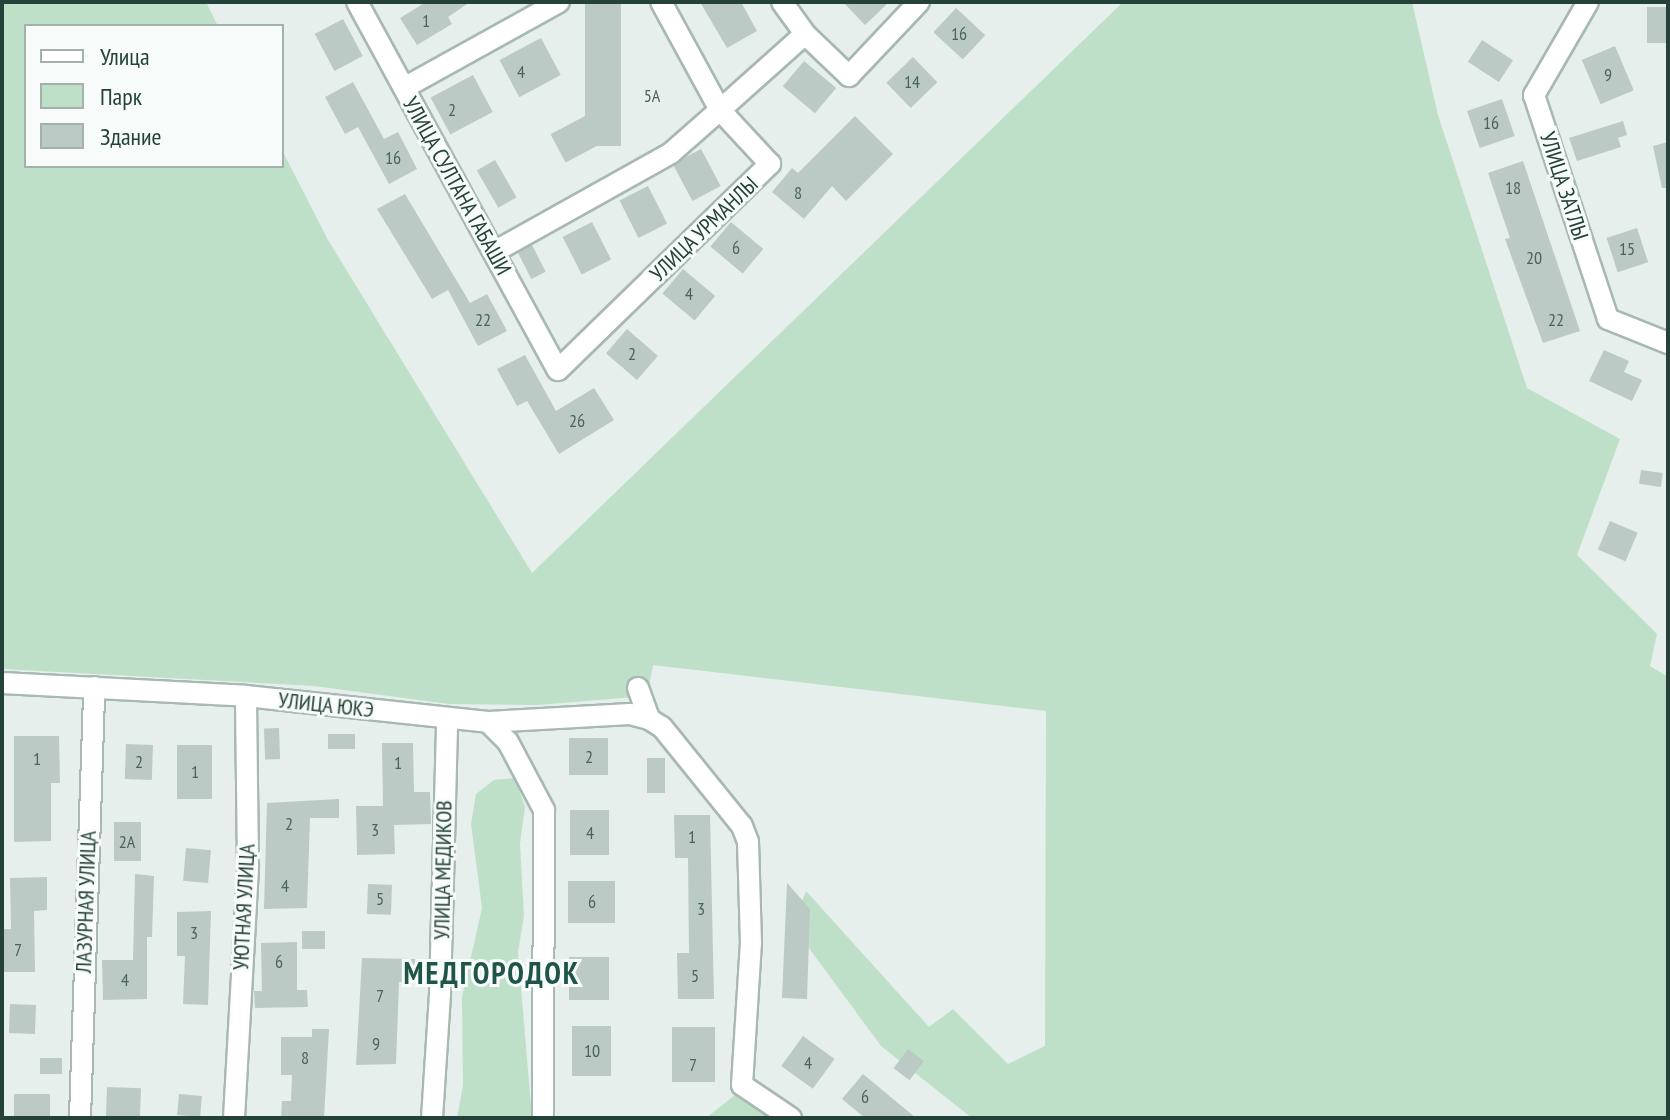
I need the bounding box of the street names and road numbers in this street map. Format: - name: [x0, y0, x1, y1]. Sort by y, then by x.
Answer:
- street label: УЛИЦА СУЛТАНА ГАБАШИ: [397, 92, 517, 280]
- street label: УЛИЦА ЗАТЛЫ: [1534, 128, 1594, 244]
- street label: УЛИЦА УРМАНЛЫ: [644, 171, 764, 287]
- street label: УЛИЦА ЮКЭ: [276, 687, 376, 723]
- street label: УЛИЦА МЕДИКОВ: [429, 800, 457, 940]
- street label: ЛАЗУРНАЯ УЛИЦА: [70, 830, 102, 974]
- street label: УЮТНАЯ УЛИЦА: [227, 843, 261, 971]

